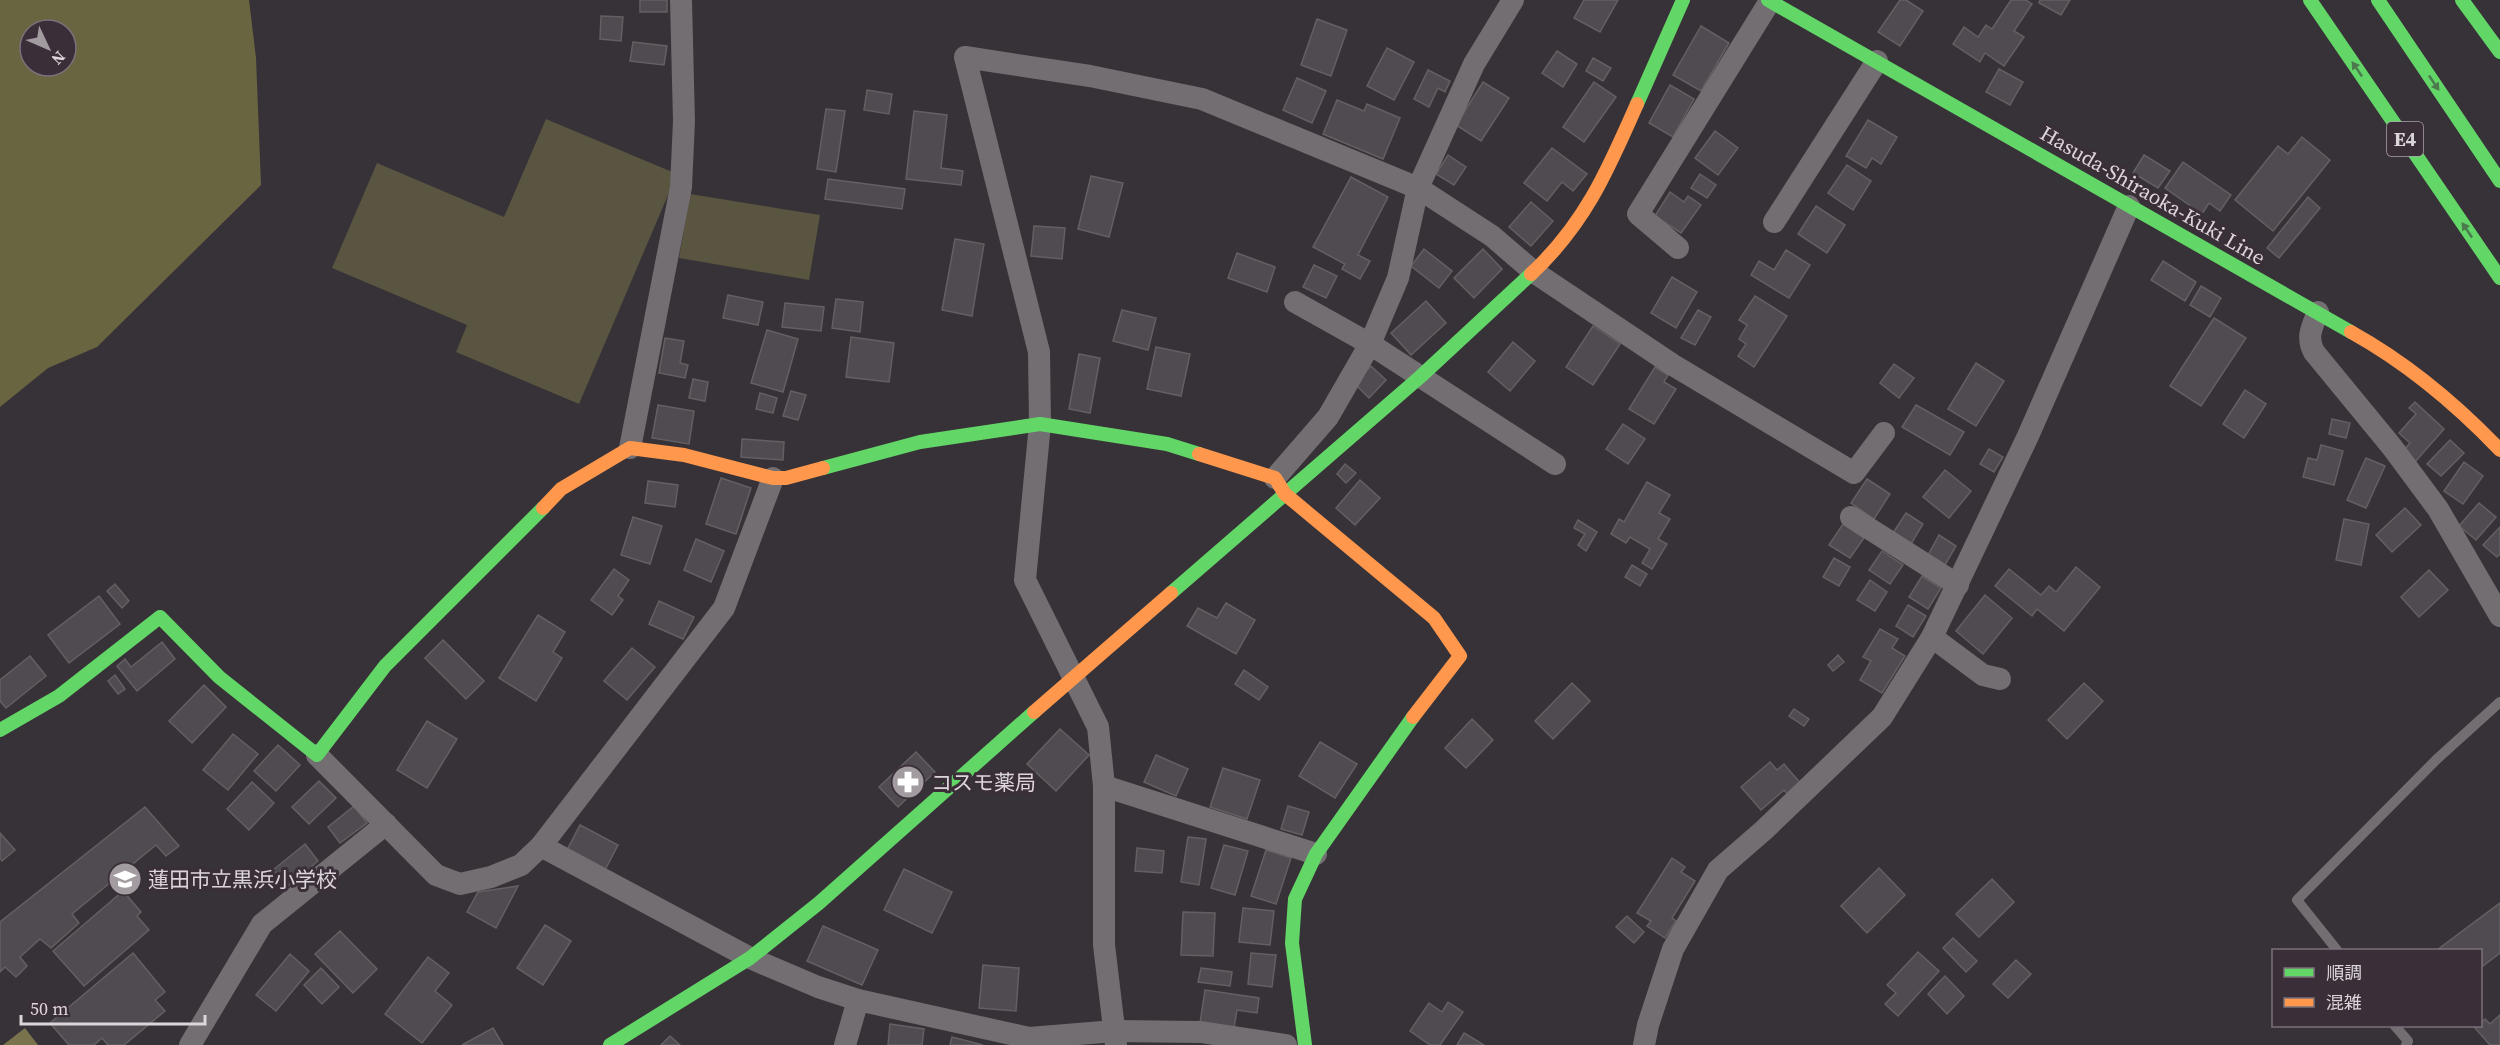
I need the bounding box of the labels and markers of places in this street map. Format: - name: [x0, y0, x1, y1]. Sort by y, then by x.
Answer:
- pharmacy icon: コスモ薬局: [890, 764, 926, 800]
- place label: コスモ薬局: [931, 768, 1036, 797]
- school or university icon: 蓮田市立黒浜小学校: [107, 861, 143, 897]
- place label: 蓮田市立黒浜小学校: [148, 865, 337, 894]

